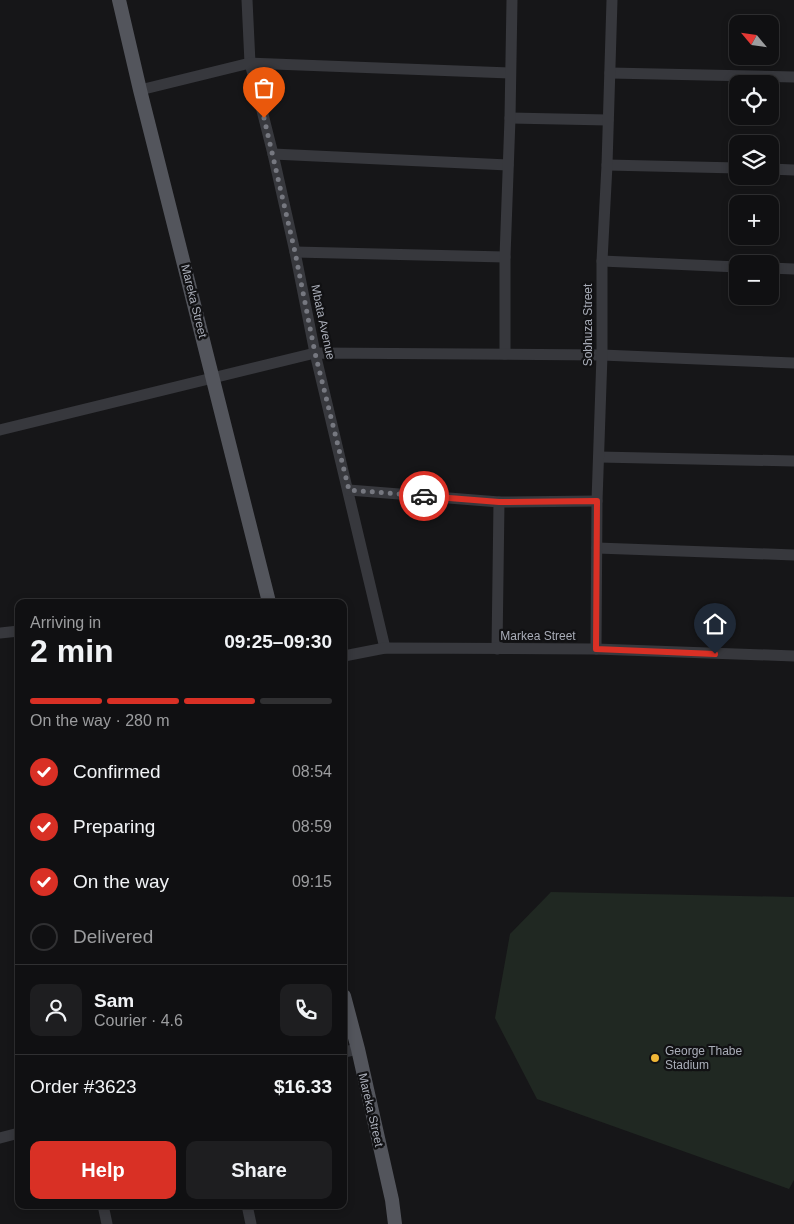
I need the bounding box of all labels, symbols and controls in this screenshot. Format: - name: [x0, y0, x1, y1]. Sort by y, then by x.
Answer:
- north arrow: [729, 15, 779, 65]
- map controls: [729, 15, 779, 305]
- pin: [243, 67, 285, 118]
- icon: bag: [250, 74, 278, 102]
- button: locate: [729, 75, 779, 125]
- button: layers: [729, 135, 779, 185]
- button: +: [729, 195, 779, 245]
- button: −: [729, 255, 779, 305]
- street label: Mareka Street: [178, 263, 210, 340]
- street label: Mbata Avenue: [308, 283, 338, 361]
- street label: Sobhuza Street: [581, 283, 595, 366]
- courier: [399, 471, 449, 521]
- icon: car: [410, 482, 438, 510]
- pin: [694, 603, 736, 654]
- icon: home: [701, 610, 729, 638]
- text: Arriving in: [30, 614, 101, 631]
- street label: Markea Street: [500, 629, 576, 643]
- text: 09:25–09:30: [224, 631, 332, 652]
- text: 2 min: [30, 633, 114, 669]
- text: On the way · 280 m: [30, 712, 170, 729]
- icon: check: [30, 758, 58, 786]
- text: Confirmed: [73, 761, 161, 782]
- text: 08:54: [292, 763, 332, 780]
- icon: check: [30, 813, 58, 841]
- text: Preparing: [73, 816, 155, 837]
- text: 08:59: [292, 818, 332, 835]
- icon: check: [30, 868, 58, 896]
- text: On the way: [73, 871, 169, 892]
- text: 09:15: [292, 873, 332, 890]
- text: Delivered: [73, 926, 153, 947]
- button: person: [30, 984, 82, 1036]
- button: phone: [280, 984, 332, 1036]
- text: Sam: [94, 990, 134, 1011]
- text: Courier · 4.6: [94, 1012, 183, 1029]
- place label: George Thabe Stadium: [665, 1044, 742, 1072]
- marker: George Thabe Stadium: [649, 1052, 661, 1064]
- street label: Mareka Street: [356, 1072, 386, 1149]
- text: Order #3623: [30, 1076, 137, 1097]
- text: $16.33: [274, 1076, 332, 1097]
- button: Help: [30, 1141, 176, 1199]
- button: Share: [186, 1141, 332, 1199]

